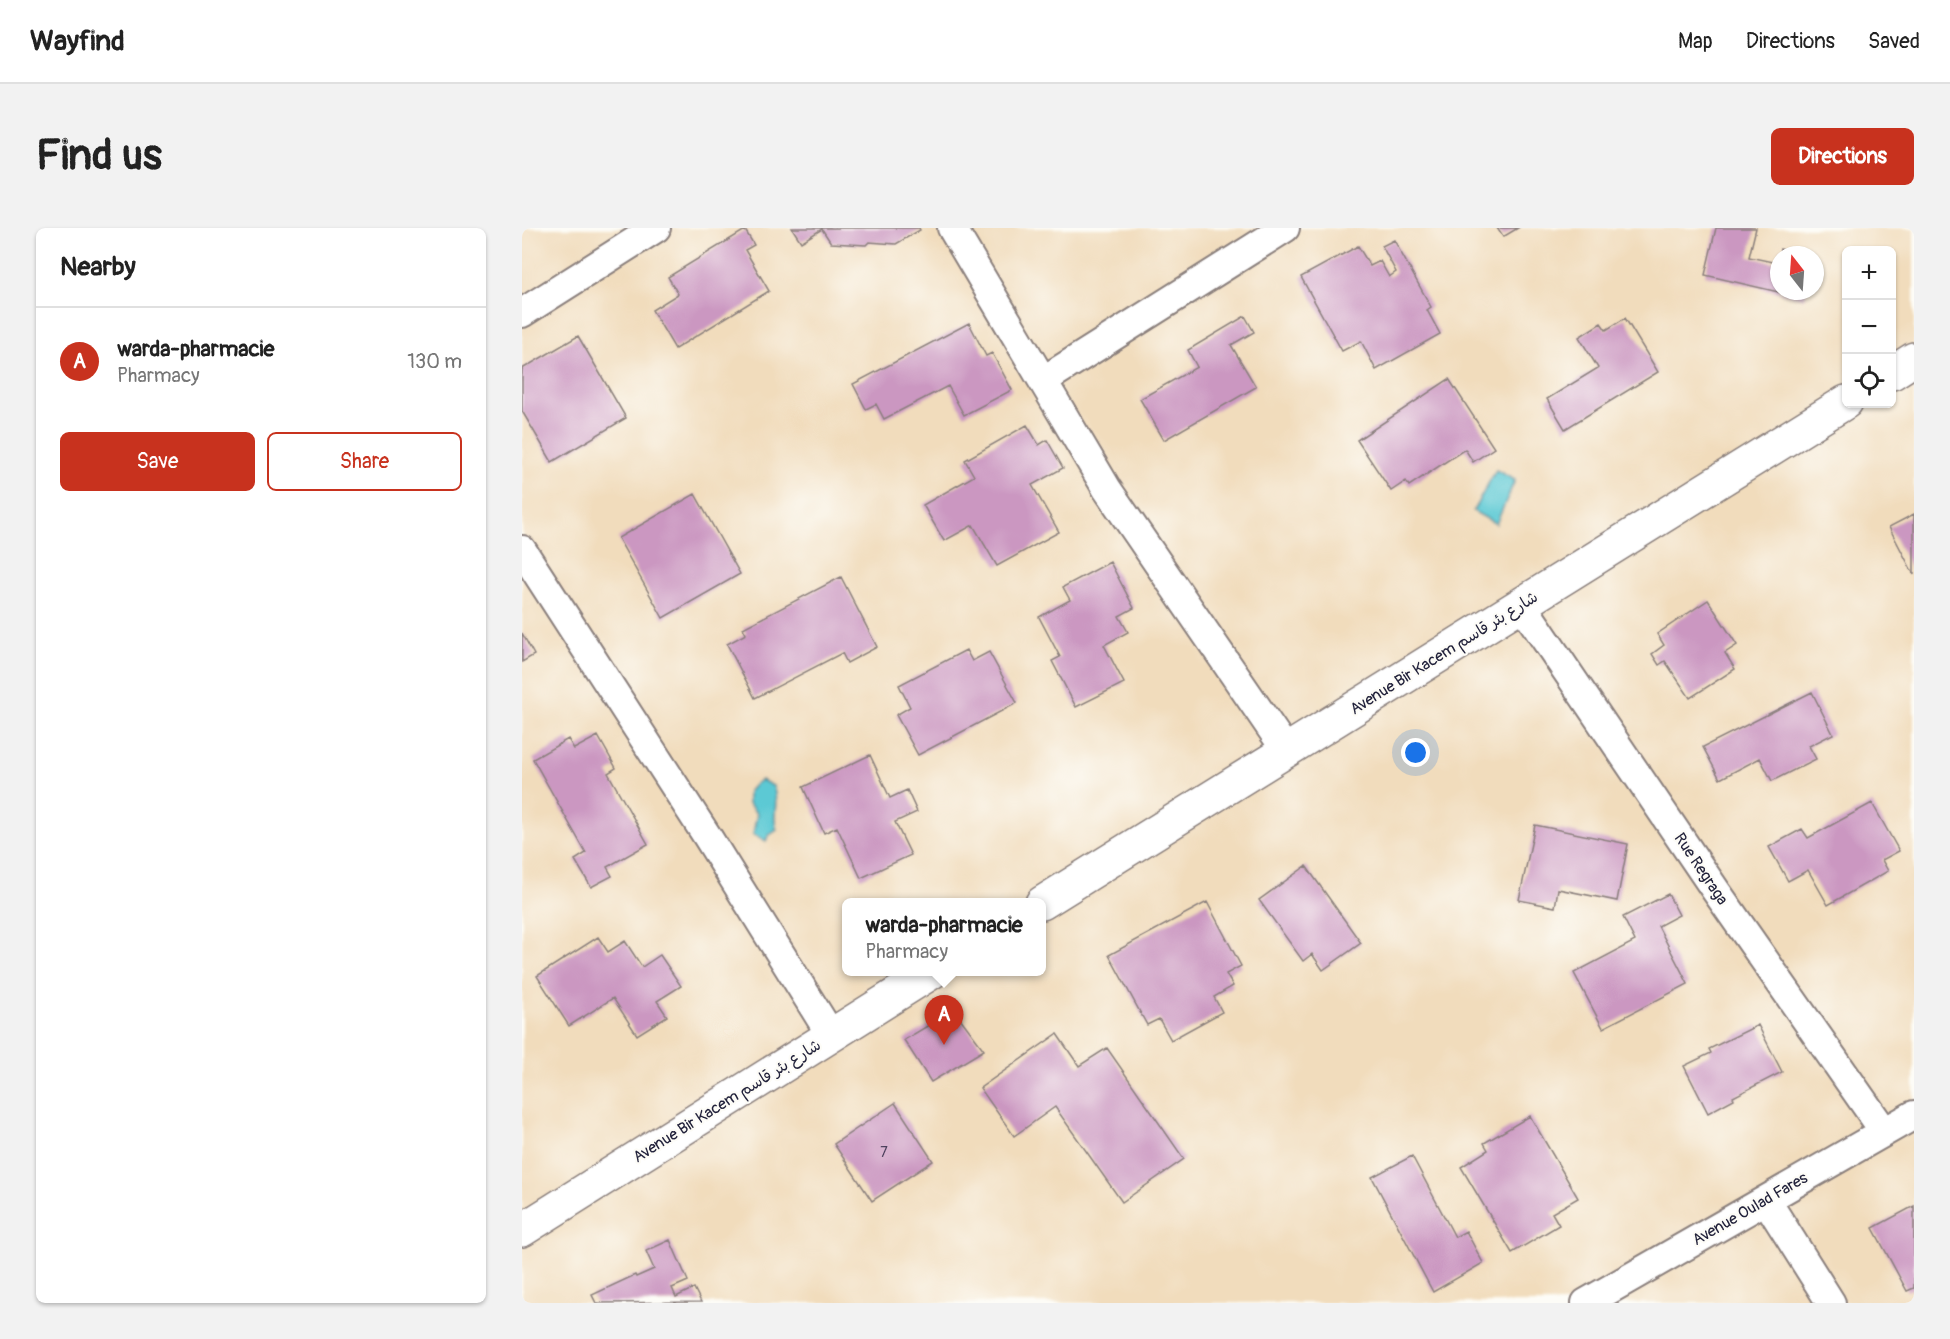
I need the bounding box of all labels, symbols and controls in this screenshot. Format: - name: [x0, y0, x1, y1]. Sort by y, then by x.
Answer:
- text: Wayfind: [30, 24, 125, 59]
- text: Map: [1678, 28, 1713, 55]
- text: Directions: [1746, 28, 1835, 55]
- text: Saved: [1868, 28, 1920, 55]
- button: Directions: [1771, 128, 1914, 185]
- text: Find us: [36, 130, 162, 182]
- north arrow: [1770, 246, 1824, 300]
- map controls: [1842, 246, 1896, 408]
- button: +: [1842, 246, 1896, 300]
- text: Nearby: [60, 251, 136, 283]
- button: −: [1842, 300, 1896, 354]
- text: warda-pharmacie: [117, 335, 274, 363]
- text: A: [73, 349, 86, 374]
- text: 130 m: [407, 349, 462, 374]
- button: locate: [1842, 354, 1896, 408]
- text: Pharmacy: [117, 363, 200, 388]
- button: Save: [60, 432, 255, 491]
- button: Share: [267, 432, 462, 491]
- street label: Avenue Bir Kacem شارع بئر قاسم: [1346, 587, 1543, 721]
- your location: [1401, 738, 1430, 767]
- street label: Rue Regraga: [1670, 829, 1732, 909]
- popup: [842, 898, 1046, 976]
- text: warda-pharmacie: [865, 911, 1023, 939]
- text: Pharmacy: [865, 939, 948, 964]
- pin: A: [924, 996, 964, 1045]
- street label: Avenue Bir Kacem شارع بئر قاسم: [629, 1035, 826, 1169]
- house number: 7: [880, 1144, 888, 1161]
- street label: Avenue Oulad Fares: [1689, 1168, 1811, 1250]

